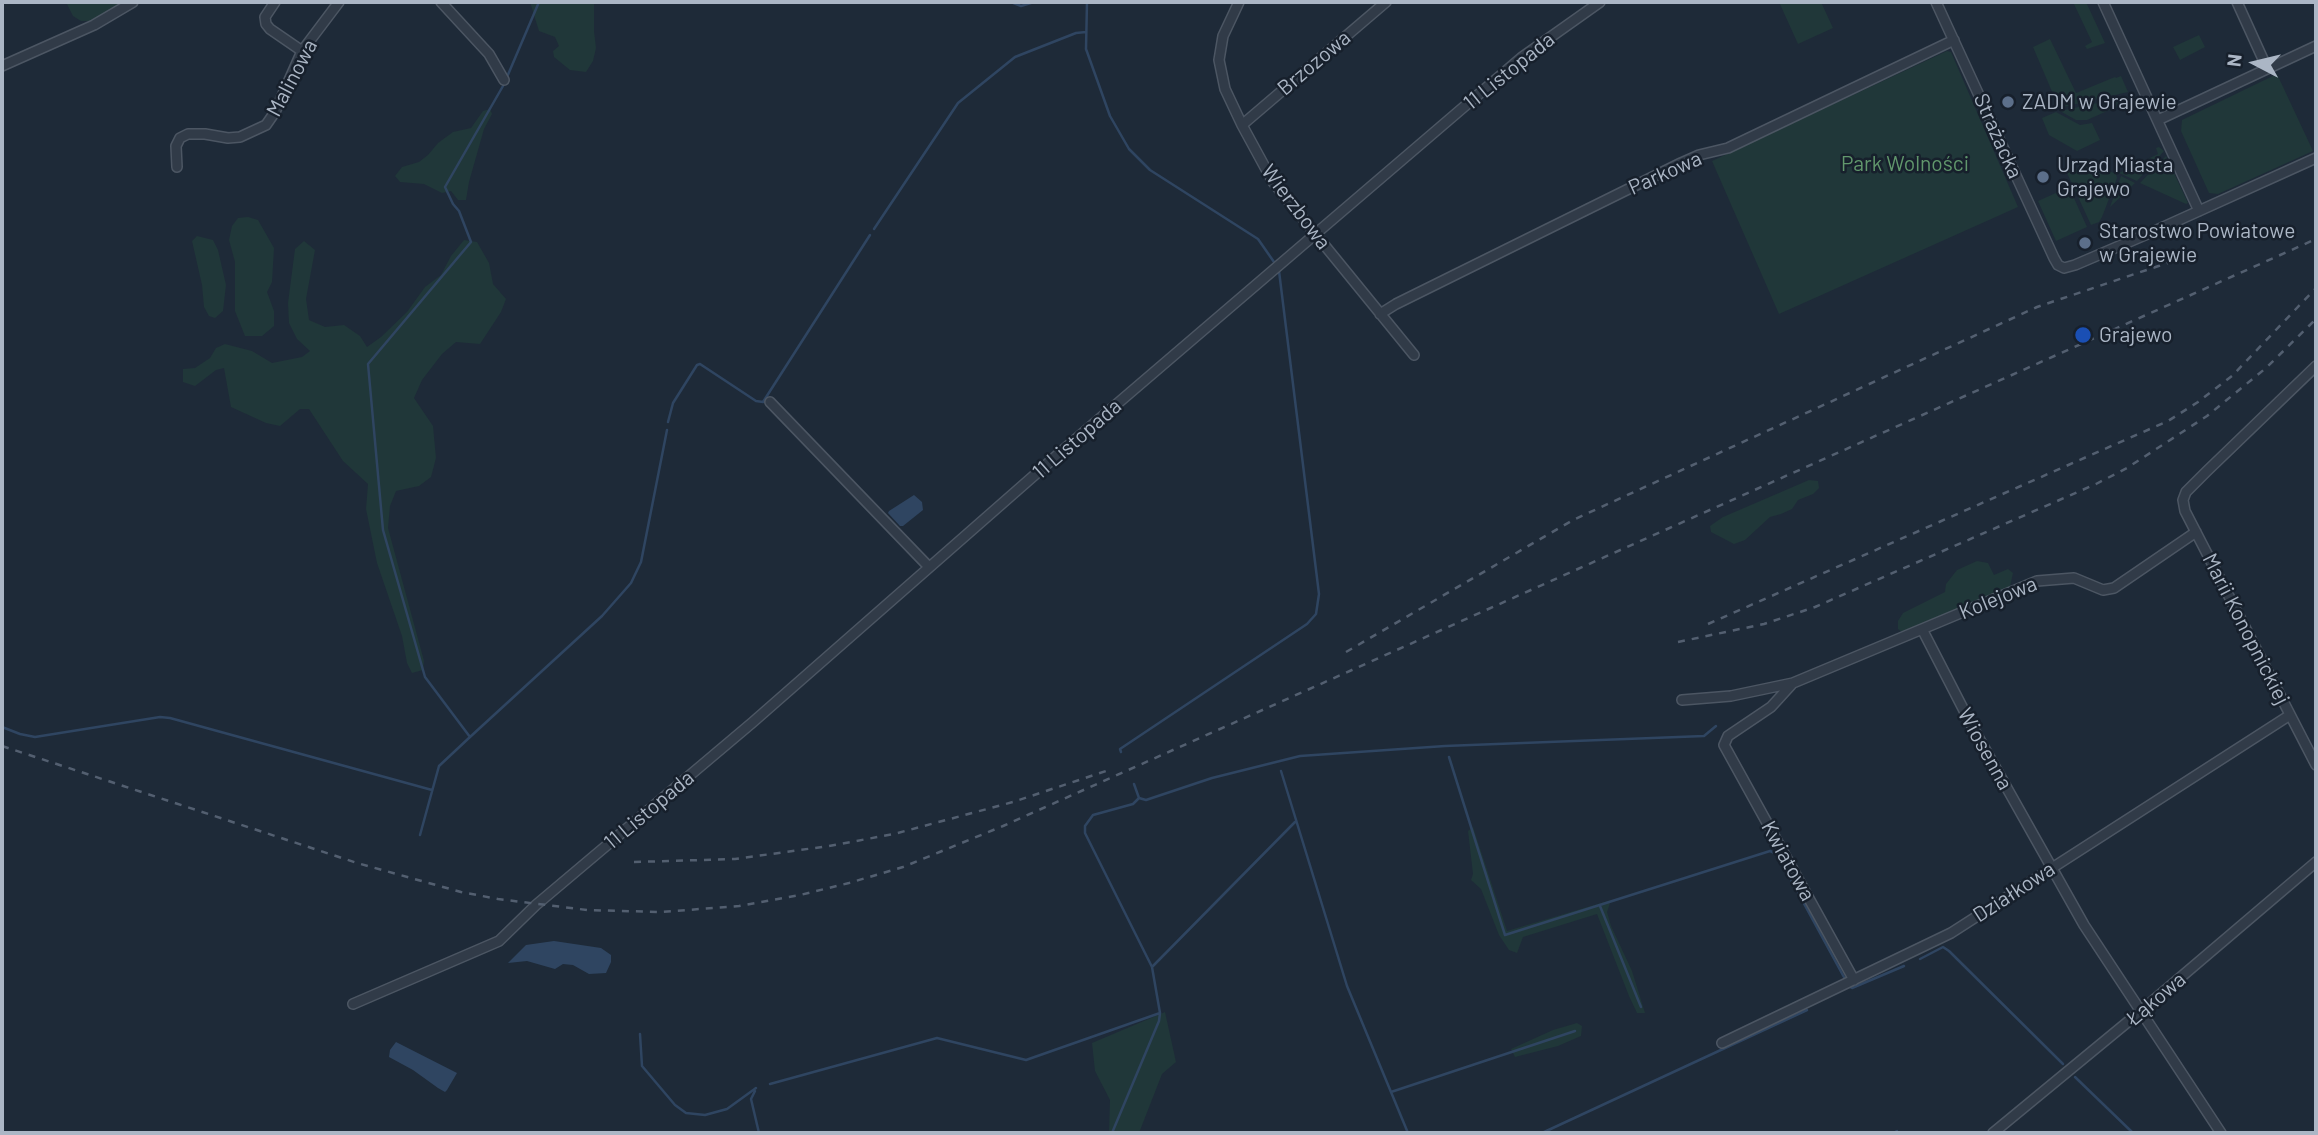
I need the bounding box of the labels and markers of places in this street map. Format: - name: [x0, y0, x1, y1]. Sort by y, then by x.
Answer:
- place label: ZADM w Grajewie: [2022, 89, 2177, 115]
- marker: ZADM w Grajewie: [2000, 94, 2016, 110]
- place label: Urząd Miasta Grajewo: [2057, 152, 2173, 202]
- marker: Urząd Miasta Grajewo: [2035, 169, 2051, 185]
- place label: Starostwo Powiatowe w Grajewie: [2099, 218, 2295, 268]
- marker: Starostwo Powiatowe w Grajewie: [2077, 235, 2093, 251]
- place label: Grajewo: [2099, 322, 2172, 348]
- marker: Grajewo: [2073, 325, 2093, 345]

